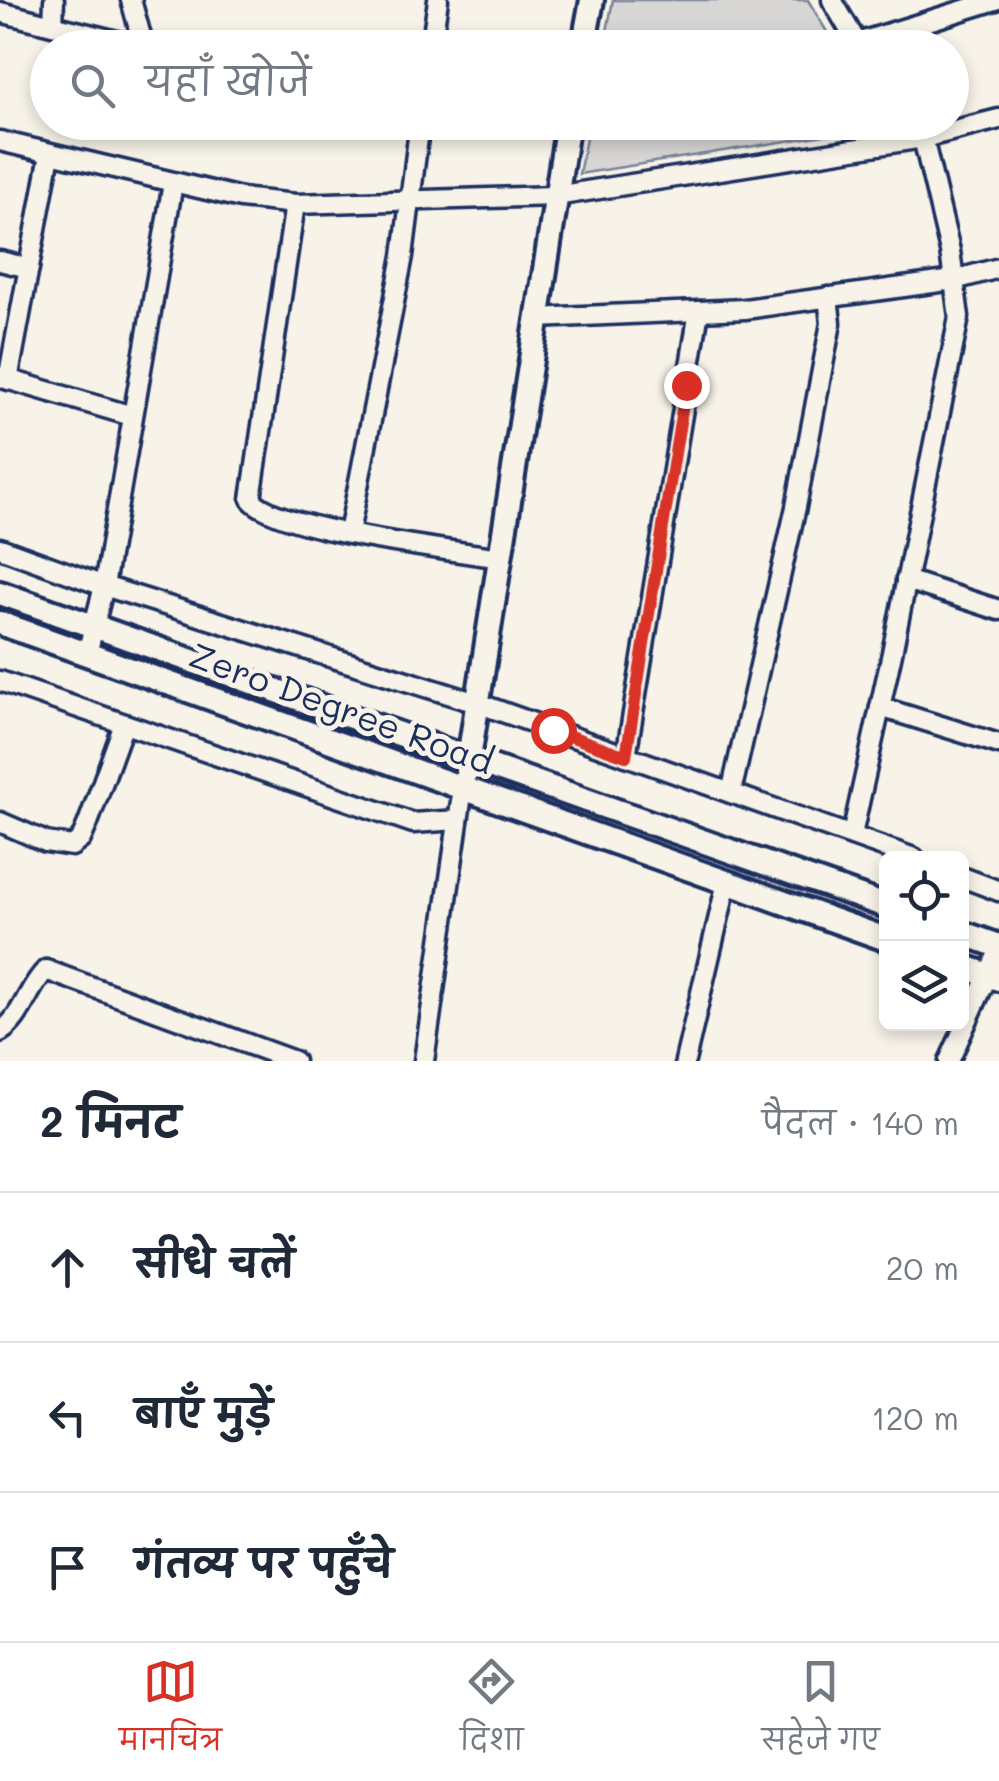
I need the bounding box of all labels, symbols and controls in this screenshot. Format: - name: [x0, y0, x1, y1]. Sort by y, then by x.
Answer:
- search box: [30, 30, 969, 140]
- text: यहाँ खोजें: [145, 55, 311, 105]
- icon: search: [65, 58, 120, 113]
- route end: [664, 363, 710, 409]
- street label: Zero Degree Road: [184, 631, 500, 783]
- route start: [531, 708, 577, 754]
- map controls: [879, 851, 969, 1031]
- button: locate: [879, 851, 969, 941]
- button: layers: [879, 941, 969, 1031]
- text: 2 मिनट: [40, 1093, 181, 1148]
- text: पैदल · 140 m: [762, 1101, 959, 1143]
- text: सीधे चलें: [135, 1237, 295, 1287]
- icon: ahead: [40, 1240, 95, 1295]
- text: 20 m: [886, 1246, 959, 1288]
- text: बाएँ मुड़ें: [135, 1387, 272, 1437]
- icon: left: [40, 1390, 95, 1445]
- text: 120 m: [871, 1396, 959, 1438]
- text: गंतव्य पर पहुँचे: [135, 1537, 393, 1587]
- icon: arrive: [40, 1540, 95, 1595]
- tab: मानचित्र: [119, 1654, 222, 1771]
- tab: दिशा: [460, 1654, 524, 1771]
- tab: सहेजे गए: [762, 1654, 880, 1771]

